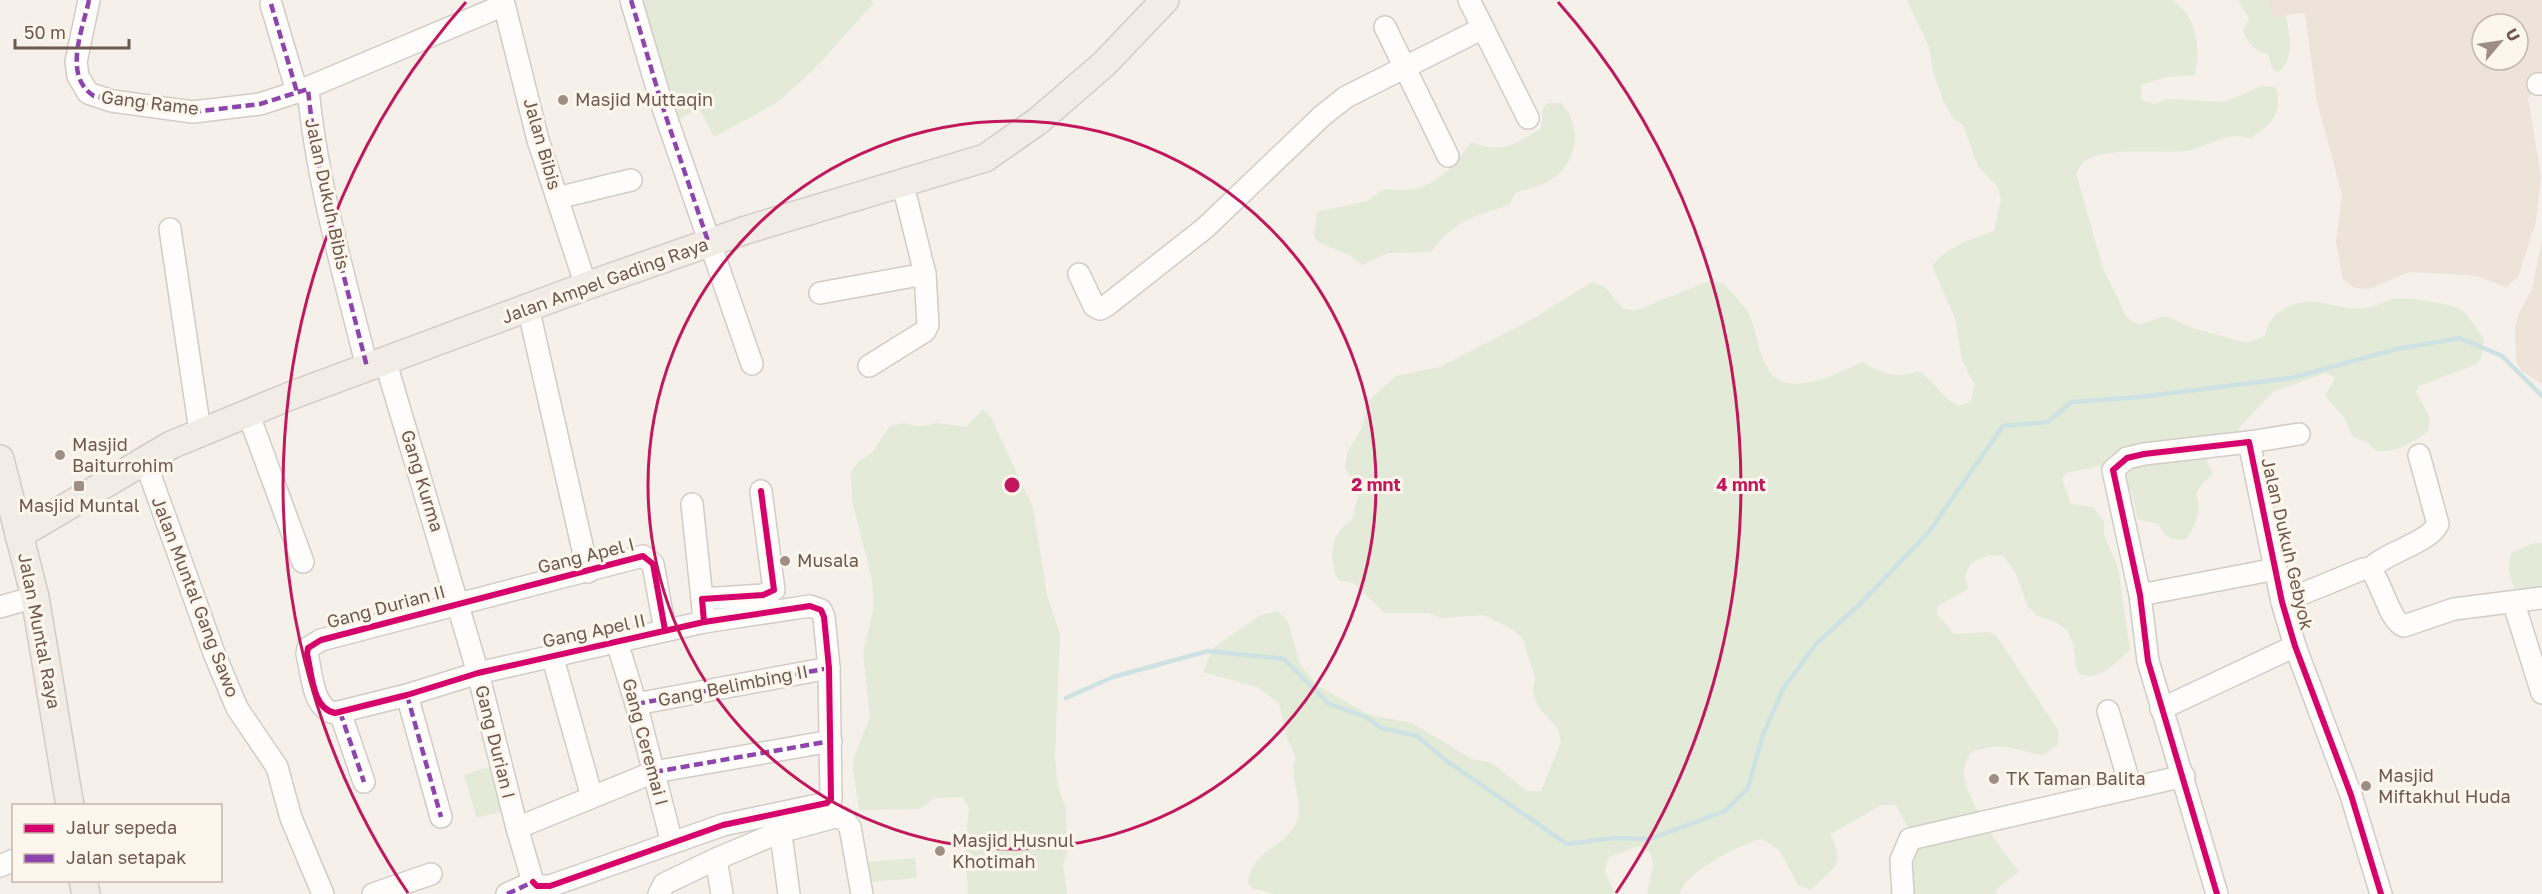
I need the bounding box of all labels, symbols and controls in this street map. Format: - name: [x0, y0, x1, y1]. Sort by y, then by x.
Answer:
- scale bar: [15, 12, 129, 50]
- north arrow: [2470, 12, 2530, 72]
- text: 50 m: [24, 21, 66, 43]
- text: U: [2502, 25, 2525, 45]
- street label: Gang Rame: [100, 85, 200, 119]
- place label: Masjid Muttaqin: [575, 88, 713, 110]
- marker: Masjid Muttaqin: [556, 93, 570, 107]
- street label: Jalan Bibis: [519, 96, 566, 192]
- street label: Jalan Dukuh Bibis: [301, 116, 355, 271]
- street label: Jalan Ampel Gading Raya: [498, 232, 711, 328]
- street label: Gang Kurma: [397, 427, 449, 534]
- place label: Masjid Baiturrohim: [72, 433, 174, 476]
- marker: Masjid Baiturrohim: [53, 448, 67, 462]
- street label: Jalan Dukuh Gebyok: [2257, 455, 2319, 632]
- text: 2 mnt: [1351, 473, 1401, 495]
- text: 4 mnt: [1716, 473, 1766, 495]
- centre of rings: [1002, 475, 1022, 495]
- marker: Masjid Muntal: [72, 479, 86, 493]
- street label: Jalan Muntal Gang Sawo: [148, 493, 244, 700]
- place label: Masjid Muntal: [19, 494, 140, 516]
- street label: Gang Apel I: [535, 532, 636, 578]
- place label: Musala: [797, 549, 859, 571]
- street label: Jalan Muntal Raya: [14, 551, 66, 711]
- marker: Musala: [778, 554, 792, 568]
- street label: Gang Durian II: [324, 580, 447, 632]
- street label: Gang Apel II: [540, 608, 647, 652]
- street label: Gang Belimbing II: [656, 660, 810, 710]
- street label: Gang Ceremai I: [618, 676, 673, 808]
- street label: Gang Durian I: [471, 683, 521, 801]
- place label: Masjid Miftakhul Huda: [2378, 764, 2511, 807]
- place label: TK Taman Balita: [2006, 767, 2146, 789]
- marker: TK Taman Balita: [1987, 772, 2001, 786]
- marker: Masjid Miftakhul Huda: [2359, 779, 2373, 793]
- legend: [12, 804, 222, 882]
- text: Jalur sepeda: [66, 816, 177, 838]
- place label: Masjid Husnul Khotimah: [952, 829, 1074, 872]
- marker: Masjid Husnul Khotimah: [933, 844, 947, 858]
- text: Jalan setapak: [66, 846, 186, 868]

